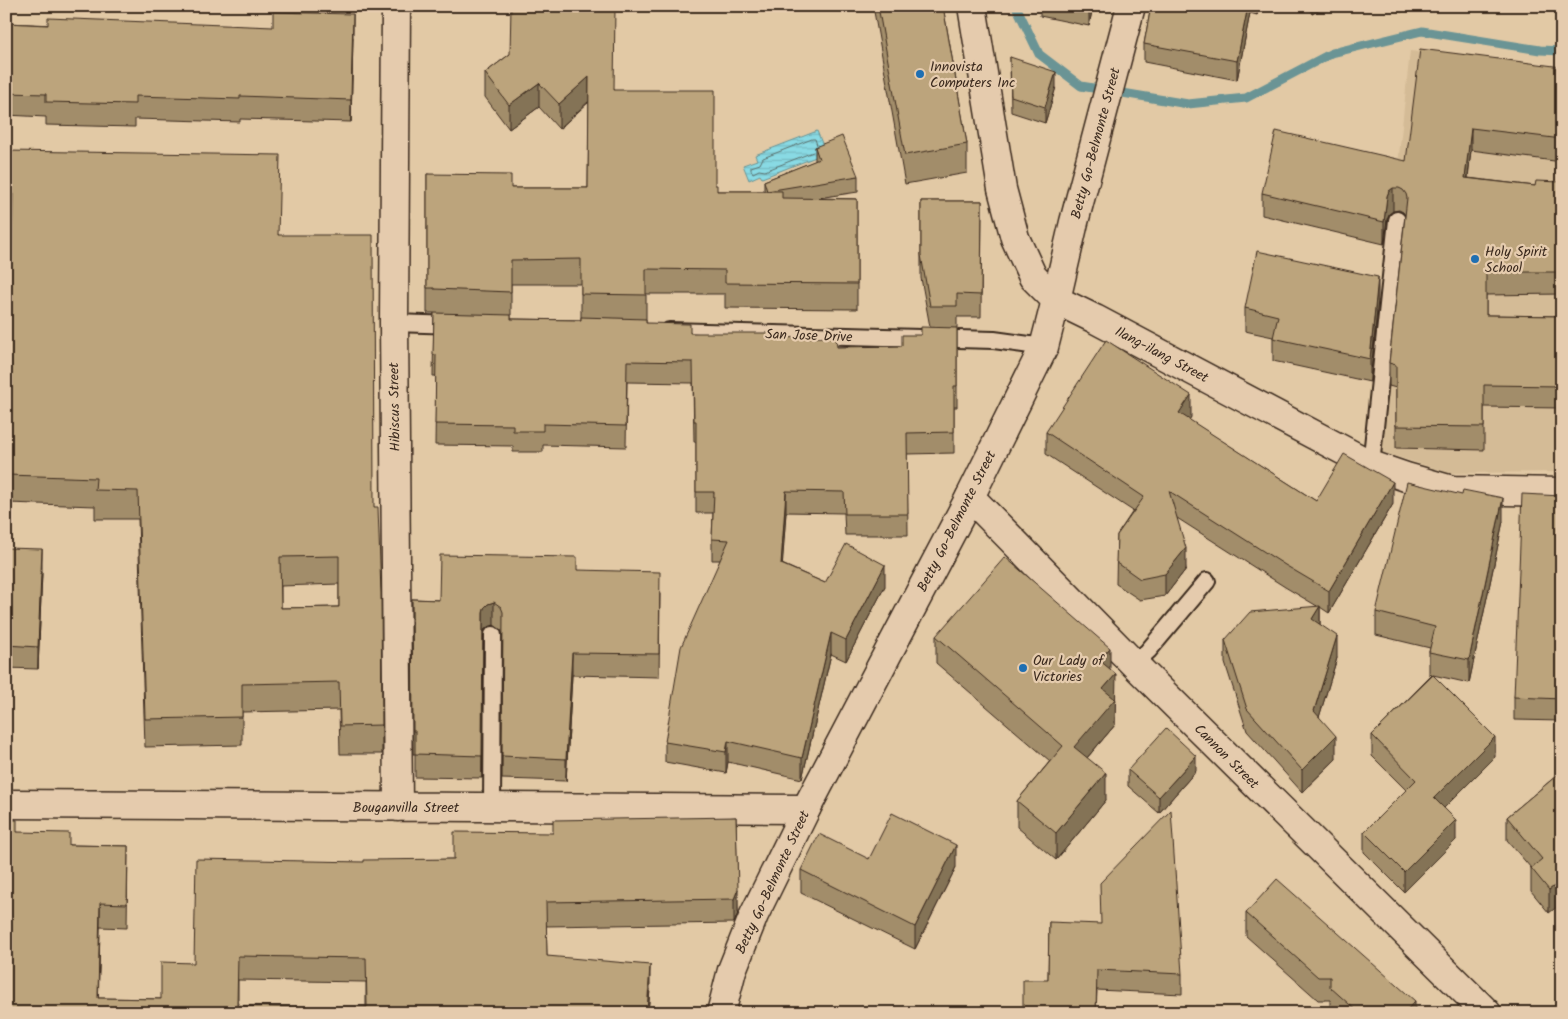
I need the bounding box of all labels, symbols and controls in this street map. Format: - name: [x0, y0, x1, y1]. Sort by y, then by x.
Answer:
- place label: Innovista Computers Inc: [930, 56, 1015, 94]
- street label: Betty Go-Belmonte Street: [1065, 65, 1127, 221]
- marker: Innovista Computers Inc: [914, 68, 926, 80]
- place label: Holy Spirit School: [1485, 241, 1548, 279]
- marker: Holy Spirit School: [1469, 253, 1481, 265]
- street label: Ilang-ilang Street: [1111, 321, 1213, 389]
- street label: San Jose Drive: [765, 323, 854, 349]
- street label: Hibiscus Street: [383, 362, 407, 452]
- street label: Betty Go-Belmonte Street: [912, 446, 1002, 596]
- place label: Our Lady of Victories: [1033, 650, 1105, 688]
- marker: Our Lady of Victories: [1017, 662, 1029, 674]
- street label: Cannon Street: [1189, 719, 1264, 795]
- street label: Bouganvilla Street: [353, 797, 460, 819]
- street label: Betty Go-Belmonte Street: [730, 807, 816, 958]

